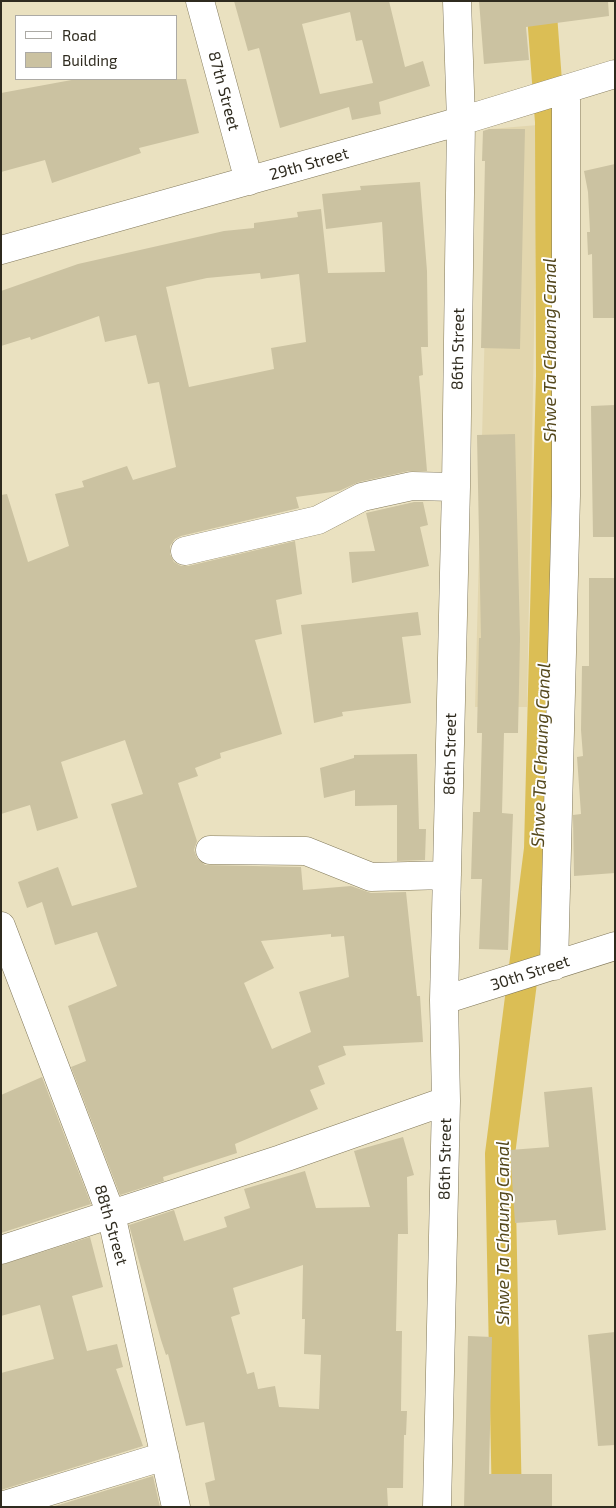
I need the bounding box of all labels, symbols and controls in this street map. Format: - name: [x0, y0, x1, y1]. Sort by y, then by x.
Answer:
- legend: [15, 15, 178, 80]
- text: Road: [62, 26, 97, 44]
- street label: 87th Street: [204, 49, 244, 133]
- text: Building: [62, 51, 117, 69]
- street label: 29th Street: [267, 144, 351, 184]
- water label: Shwe Ta Chaung Canal: [539, 258, 561, 442]
- street label: 86th Street: [448, 308, 468, 390]
- water label: Shwe Ta Chaung Canal: [527, 662, 555, 848]
- street label: 86th Street: [440, 713, 460, 795]
- street label: 30th Street: [488, 951, 572, 995]
- street label: 86th Street: [435, 1118, 455, 1200]
- water label: Shwe Ta Chaung Canal: [492, 1141, 514, 1325]
- street label: 88th Street: [90, 1183, 132, 1267]

